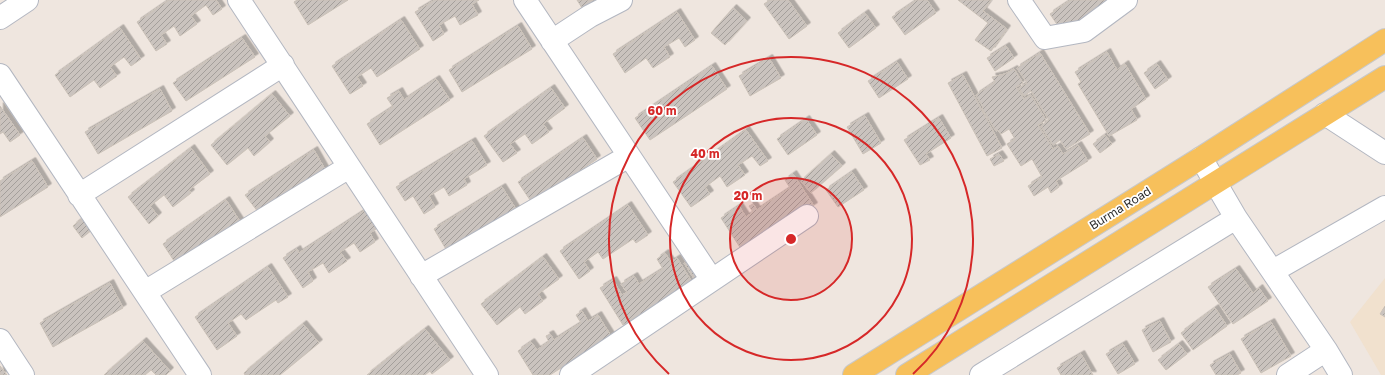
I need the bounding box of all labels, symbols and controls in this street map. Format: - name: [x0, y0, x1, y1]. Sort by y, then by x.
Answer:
- text: 60 m: [648, 103, 676, 118]
- text: 40 m: [691, 146, 719, 161]
- street label: Burma Road: [1086, 183, 1154, 233]
- text: 20 m: [734, 188, 762, 203]
- centre of rings: [784, 232, 798, 246]

